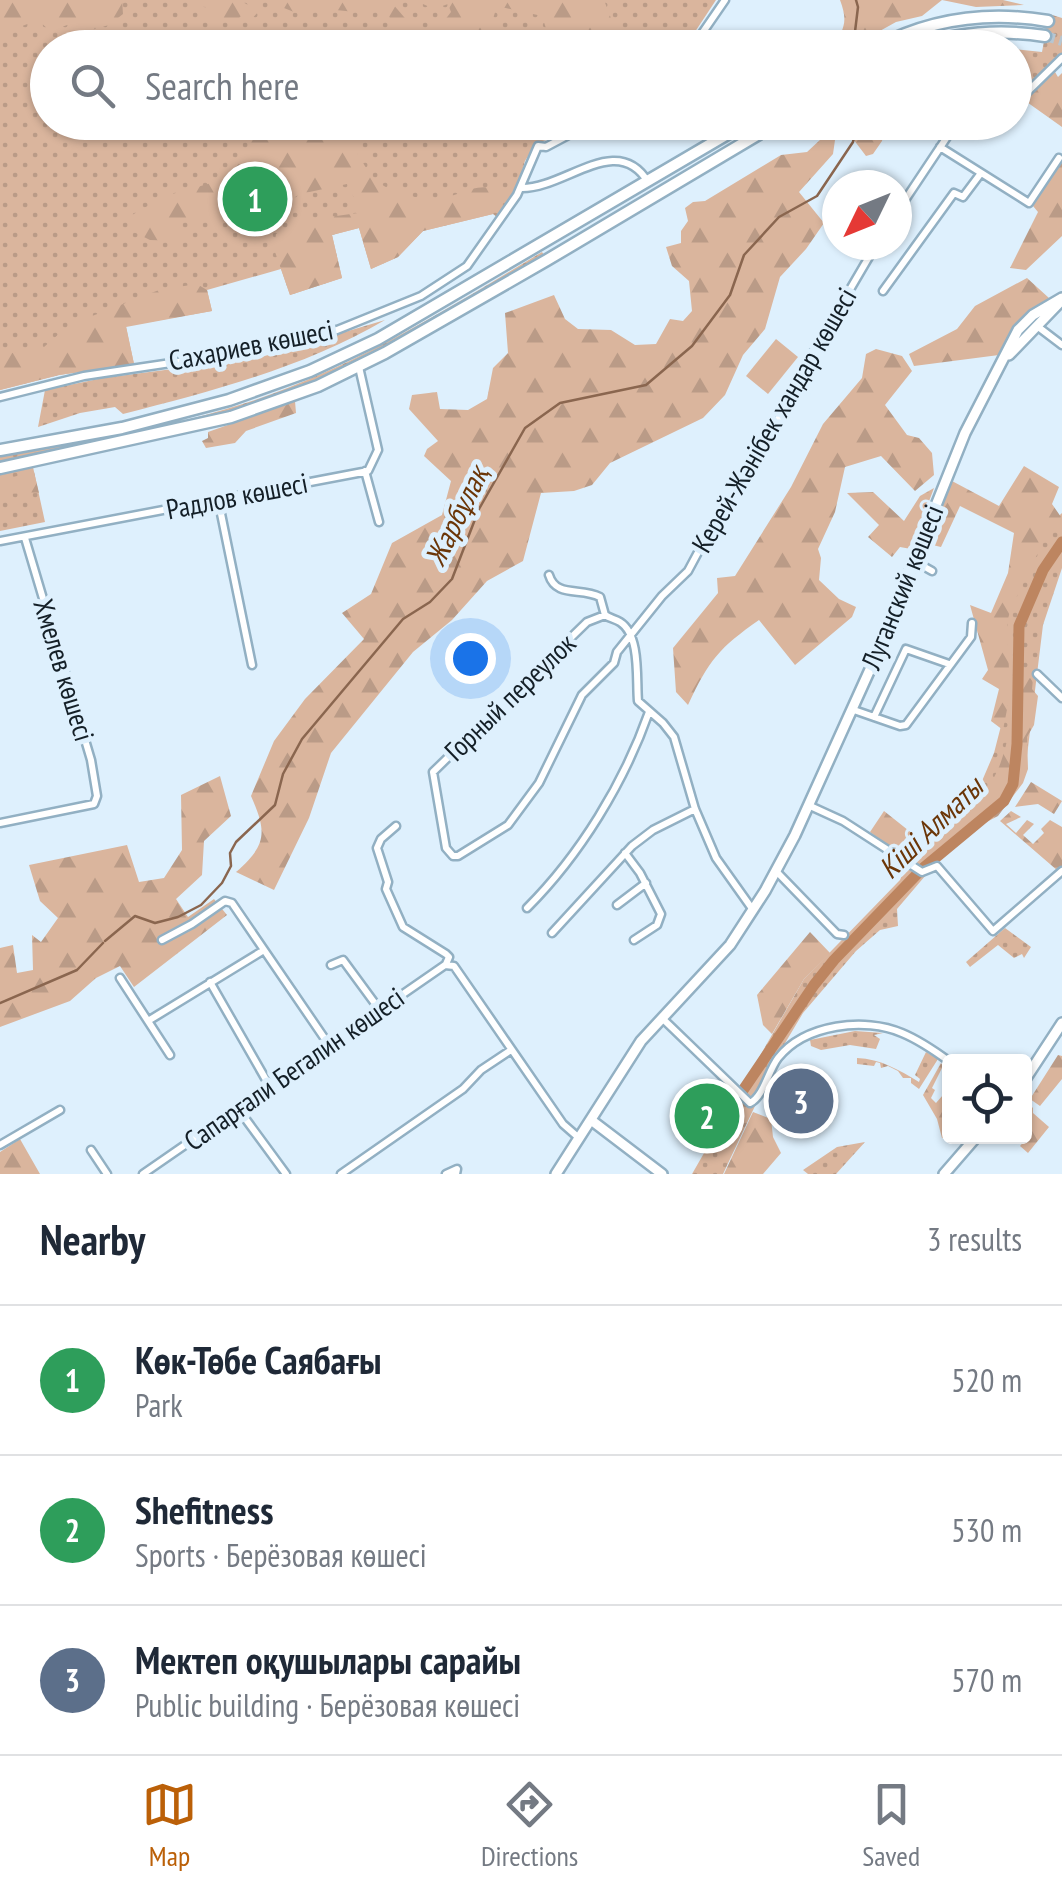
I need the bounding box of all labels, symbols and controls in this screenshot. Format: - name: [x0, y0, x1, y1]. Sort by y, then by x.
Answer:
- search box: [30, 30, 1032, 140]
- icon: search: [65, 58, 120, 113]
- text: Search here: [145, 61, 299, 110]
- pin: 1: [222, 162, 288, 236]
- north arrow: [822, 170, 912, 260]
- street label: Керей-Жәнібек хандар көшесі: [683, 281, 865, 559]
- street label: Сахариев көшесі: [166, 310, 336, 379]
- water label: Жарбұлақ: [414, 457, 498, 572]
- street label: Радлов көшесі: [163, 464, 311, 527]
- street label: Луганский көшесі: [851, 499, 951, 675]
- street label: Хмелев көшесі: [25, 594, 104, 745]
- street label: Горный переулок: [436, 625, 583, 769]
- your location: [445, 633, 496, 684]
- water label: Кіші Алматы: [869, 766, 993, 886]
- street label: Сапарғали Бегалин көшесі: [176, 979, 411, 1159]
- map controls: [942, 1054, 1032, 1144]
- button: locate: [942, 1054, 1032, 1144]
- pin: 3: [768, 1064, 834, 1138]
- pin: 2: [674, 1078, 740, 1154]
- text: Nearby: [40, 1212, 145, 1267]
- text: 3 results: [927, 1218, 1022, 1260]
- text: Көк-Төбе Саябағы: [135, 1335, 382, 1384]
- text: 1: [65, 1359, 80, 1401]
- text: 520 m: [951, 1359, 1022, 1401]
- text: Park: [135, 1384, 183, 1426]
- text: Shefitness: [135, 1485, 273, 1534]
- text: 2: [65, 1509, 80, 1551]
- text: 530 m: [951, 1509, 1022, 1551]
- text: Sports · Берёзовая көшесі: [135, 1534, 427, 1576]
- text: Мектеп оқушылары сарайы: [135, 1635, 521, 1684]
- text: 3: [65, 1659, 80, 1701]
- text: 570 m: [951, 1659, 1022, 1701]
- text: Public building · Берёзовая көшесі: [135, 1684, 520, 1726]
- tab: Map: [142, 1777, 197, 1874]
- tab: Directions: [481, 1777, 578, 1874]
- tab: Saved: [862, 1777, 920, 1874]

